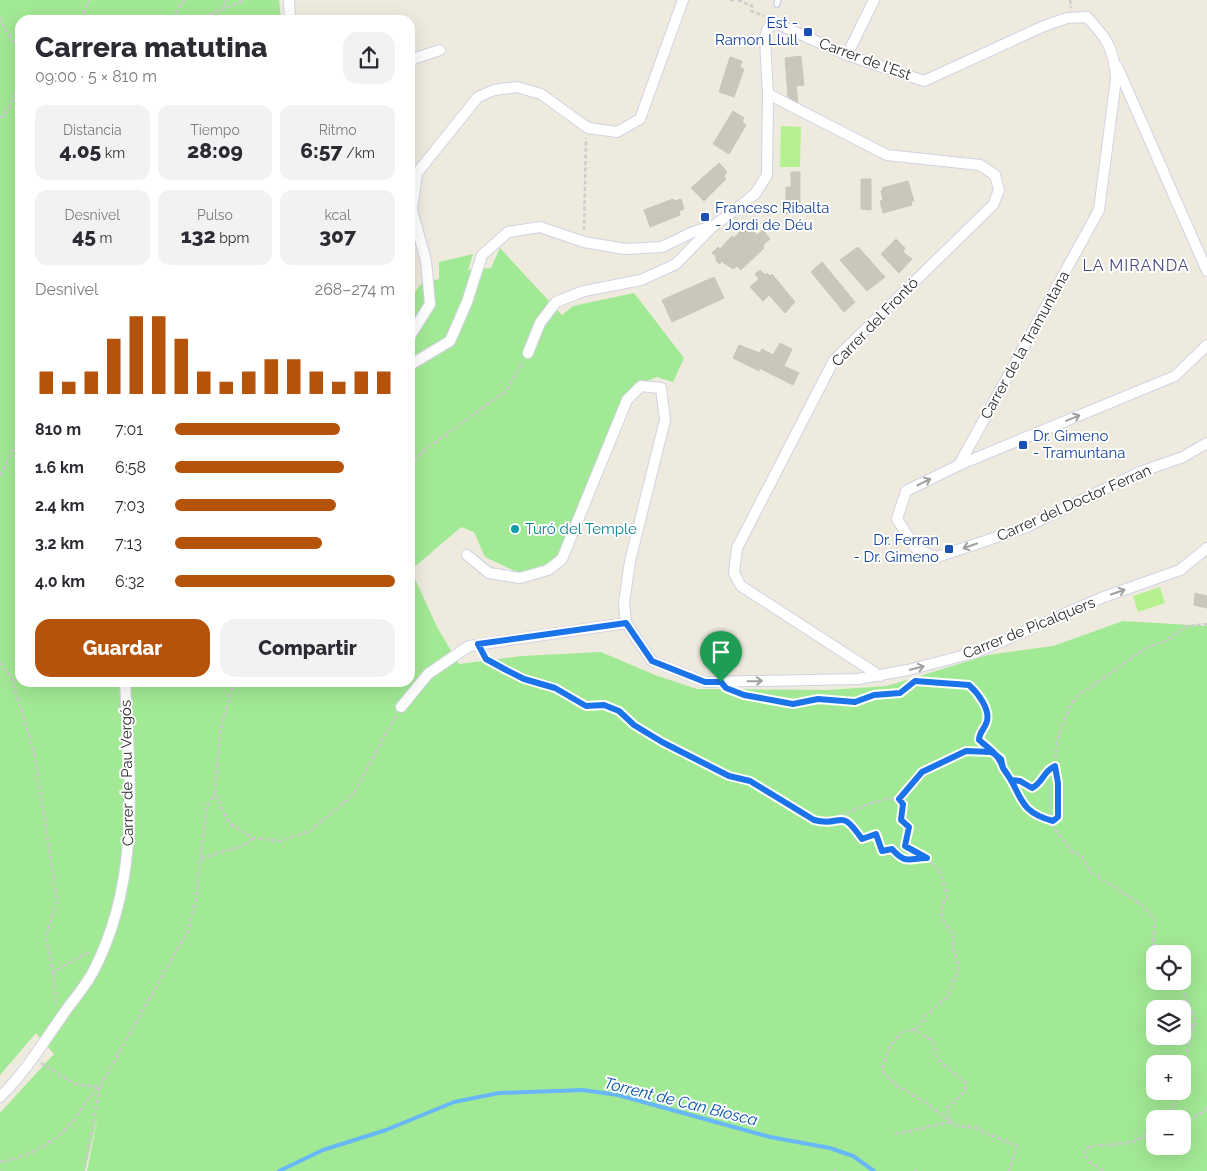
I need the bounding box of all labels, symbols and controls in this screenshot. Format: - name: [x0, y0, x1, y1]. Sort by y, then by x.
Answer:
- place label: Est - Ramon Llull: [715, 14, 799, 49]
- marker: Est - Ramon Llull: [802, 26, 814, 38]
- text: Carrera matutina: [35, 31, 267, 64]
- button: share: [343, 32, 395, 84]
- street label: Carrer de l'Est: [817, 34, 913, 84]
- text: 09:00 · 5 × 810 m: [35, 67, 157, 86]
- text: Distancia: [63, 122, 122, 138]
- text: Tiempo: [190, 122, 240, 138]
- text: Ritmo: [319, 122, 357, 138]
- text: 4.05: [60, 138, 101, 163]
- text: 28:09: [187, 138, 243, 163]
- text: 6:57: [300, 138, 343, 163]
- text: km: [101, 145, 125, 161]
- text: /km: [343, 145, 375, 161]
- place label: Francesc Ribalta - Jordi de Déu: [715, 199, 829, 234]
- text: Desnivel: [65, 207, 120, 223]
- text: Pulso: [197, 207, 233, 223]
- text: kcal: [325, 207, 351, 223]
- marker: Francesc Ribalta - Jordi de Déu: [699, 211, 711, 223]
- text: 45: [72, 223, 96, 248]
- text: 132: [181, 223, 216, 248]
- text: 307: [319, 223, 356, 248]
- text: m: [96, 230, 112, 246]
- text: bpm: [216, 230, 249, 246]
- district label: LA MIRANDA: [1082, 256, 1190, 275]
- street label: Carrer de la Tramuntana: [977, 268, 1073, 422]
- street label: Carrer del Frontó: [828, 274, 922, 370]
- text: Desnivel: [35, 280, 98, 299]
- text: 268–274 m: [315, 280, 395, 299]
- one-way arrow: [1065, 413, 1080, 423]
- text: 810 m: [35, 420, 81, 439]
- text: 7:01: [115, 420, 143, 439]
- place label: Dr. Gimeno - Tramuntana: [1033, 427, 1125, 462]
- marker: Dr. Gimeno - Tramuntana: [1017, 439, 1029, 451]
- text: 1.6 km: [35, 458, 84, 477]
- text: 6:58: [115, 458, 146, 477]
- street label: Carrer del Doctor Ferran: [994, 461, 1154, 545]
- one-way arrow: [916, 477, 931, 487]
- text: 2.4 km: [35, 496, 84, 515]
- text: 7:03: [115, 496, 145, 515]
- place label: Turó del Temple: [525, 520, 637, 538]
- marker: Turó del Temple: [509, 523, 521, 535]
- place label: Dr. Ferran - Dr. Gimeno: [853, 531, 939, 566]
- text: 3.2 km: [35, 534, 84, 553]
- text: 7:13: [115, 534, 142, 553]
- one-way arrow: [963, 542, 979, 551]
- marker: Dr. Ferran - Dr. Gimeno: [943, 543, 955, 555]
- text: 4.0 km: [35, 572, 85, 591]
- text: 6:32: [115, 572, 145, 591]
- one-way arrow: [1109, 587, 1125, 596]
- street label: Carrer de Picalquers: [960, 593, 1098, 663]
- button: Guardar: [35, 619, 210, 677]
- button: Compartir: [220, 619, 395, 677]
- pin: [700, 631, 742, 682]
- icon: arrive: [707, 638, 735, 666]
- one-way arrow: [908, 663, 924, 672]
- one-way arrow: [747, 676, 763, 686]
- street label: Carrer de Pau Vergós: [117, 700, 137, 846]
- map controls: [1146, 945, 1191, 1155]
- button: locate: [1146, 945, 1191, 990]
- button: layers: [1146, 1000, 1191, 1045]
- button: +: [1146, 1055, 1191, 1100]
- water label: Torrent de Can Biosca: [602, 1073, 760, 1130]
- button: −: [1146, 1110, 1191, 1155]

